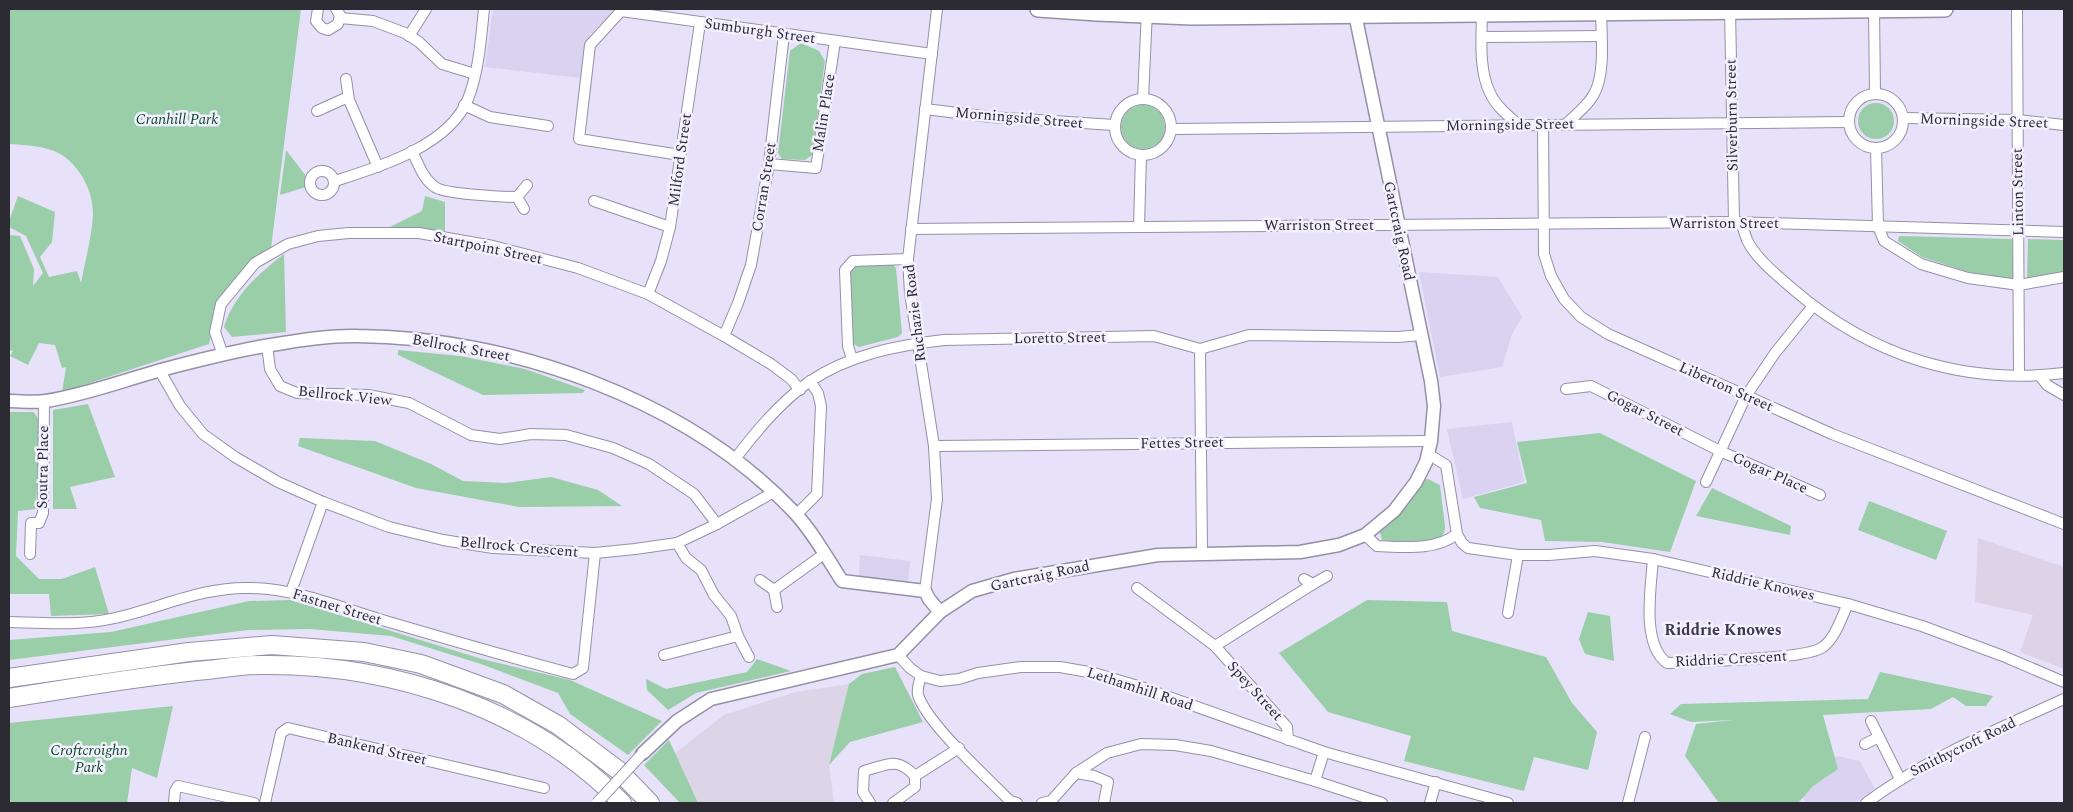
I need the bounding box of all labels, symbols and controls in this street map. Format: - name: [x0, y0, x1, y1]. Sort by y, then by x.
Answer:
- street label: Sumburgh Street: [703, 12, 817, 50]
- street label: Silverburn Street: [1720, 59, 1744, 171]
- street label: Malin Place: [806, 72, 842, 154]
- street label: Morningside Street: [954, 101, 1084, 135]
- street label: Morningside Street: [1919, 107, 2049, 135]
- park label: Cranhill Park: [136, 108, 218, 131]
- street label: Milford Street: [662, 112, 698, 208]
- street label: Morningside Street: [1446, 112, 1574, 138]
- street label: Corran Street: [746, 141, 782, 233]
- street label: Linton Street: [2006, 148, 2030, 236]
- street label: Gartcraig Road: [1377, 179, 1421, 283]
- street label: Warriston Street: [1669, 212, 1779, 235]
- street label: Warriston Street: [1264, 214, 1374, 237]
- street label: Startpoint Street: [431, 225, 545, 271]
- street label: Ruchazie Road: [898, 263, 932, 363]
- street label: Loretto Street: [1013, 326, 1107, 350]
- street label: Bellrock Street: [410, 328, 512, 368]
- street label: Liberton Street: [1675, 356, 1777, 418]
- street label: Bellrock View: [297, 380, 394, 412]
- street label: Gogar Street: [1602, 384, 1688, 442]
- street label: Soutra Place: [31, 425, 55, 509]
- street label: Fettes Street: [1140, 431, 1224, 455]
- street label: Gogar Place: [1729, 446, 1811, 500]
- street label: Bellrock Crescent: [459, 530, 579, 564]
- street label: Gartcraig Road: [988, 554, 1092, 598]
- street label: Riddrie Knowes: [1709, 561, 1817, 607]
- street label: Fastnet Street: [289, 582, 385, 632]
- district label: Riddrie Knowes: [1664, 618, 1782, 642]
- street label: Riddrie Crescent: [1674, 645, 1788, 673]
- street label: Spey Street: [1222, 656, 1288, 726]
- street label: Lethamhill Road: [1084, 661, 1196, 717]
- street label: Smithycroft Road: [1906, 711, 2020, 783]
- street label: Bankend Street: [325, 726, 429, 772]
- park label: Croftcroighn Park: [50, 739, 128, 779]

